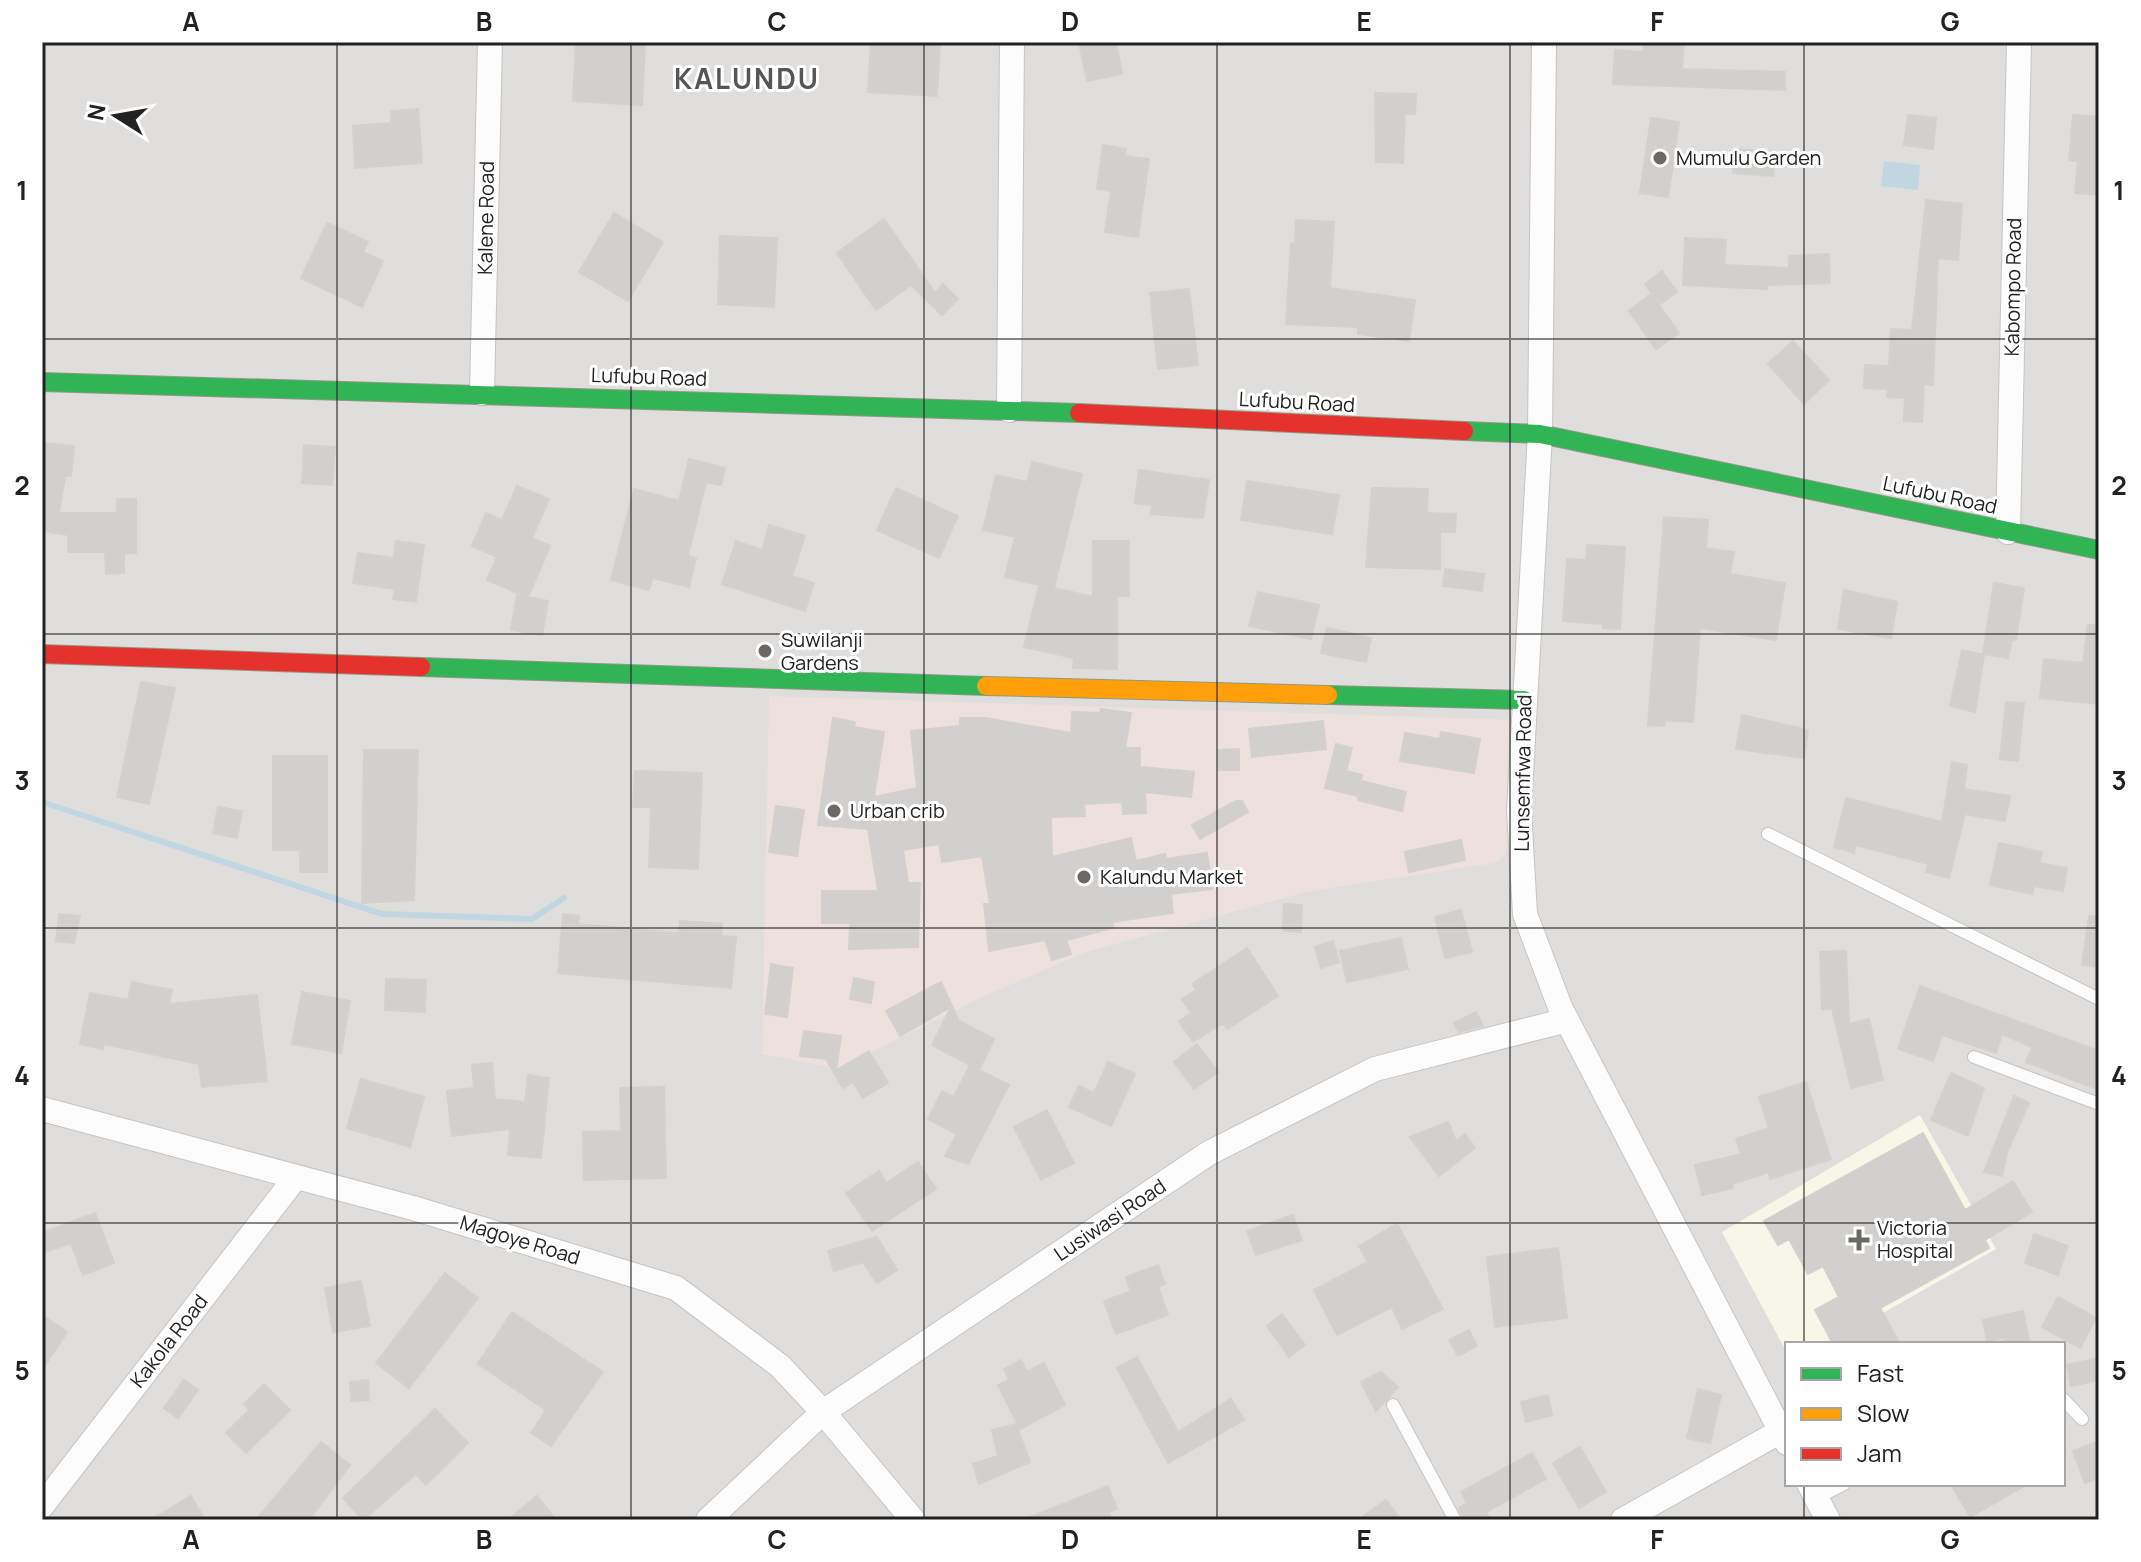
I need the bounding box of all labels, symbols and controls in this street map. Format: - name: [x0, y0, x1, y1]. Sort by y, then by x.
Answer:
- text: A: [182, 3, 200, 39]
- text: B: [476, 3, 492, 39]
- text: C: [767, 3, 787, 39]
- text: D: [1061, 3, 1079, 39]
- text: E: [1356, 3, 1372, 39]
- text: F: [1650, 3, 1664, 39]
- text: G: [1940, 3, 1960, 39]
- district label: KALUNDU: [674, 59, 820, 97]
- north arrow: [76, 76, 156, 156]
- text: N: [80, 102, 113, 123]
- place label: Mumulu Garden: [1676, 144, 1821, 171]
- marker: Mumulu Garden: [1651, 149, 1669, 167]
- street label: Kalene Road: [471, 161, 500, 275]
- text: 1: [16, 172, 28, 208]
- text: 1: [2113, 172, 2125, 208]
- street label: Kabompo Road: [1998, 217, 2027, 357]
- street label: Lufubu Road: [590, 361, 708, 392]
- street label: Lufubu Road: [1238, 385, 1356, 418]
- text: 2: [14, 467, 30, 503]
- text: 2: [2111, 467, 2127, 503]
- street label: Lufubu Road: [1880, 469, 2000, 520]
- place label: Suwilanji Gardens: [781, 626, 863, 676]
- marker: Suwilanji Gardens: [756, 642, 774, 660]
- street label: Lunsemfwa Road: [1508, 694, 1537, 852]
- text: 3: [14, 762, 30, 798]
- text: 3: [2111, 762, 2127, 798]
- place label: Urban crib: [850, 797, 945, 824]
- marker: Urban crib: [825, 802, 843, 820]
- place label: Kalundu Market: [1100, 863, 1244, 890]
- marker: Kalundu Market: [1075, 868, 1093, 886]
- text: 4: [14, 1057, 30, 1093]
- text: 4: [2111, 1057, 2127, 1093]
- street label: Lusiwasi Road: [1048, 1172, 1171, 1267]
- street label: Magoye Road: [457, 1208, 584, 1271]
- place label: Victoria Hospital: [1877, 1214, 1953, 1264]
- marker: Victoria Hospital: [1848, 1229, 1870, 1251]
- street label: Kakola Road: [124, 1288, 214, 1393]
- legend: [1785, 1342, 2065, 1486]
- text: 5: [14, 1352, 30, 1388]
- text: 5: [2111, 1352, 2127, 1388]
- text: Fast: [1857, 1356, 1904, 1389]
- text: Slow: [1857, 1396, 1910, 1429]
- text: Jam: [1857, 1436, 1902, 1469]
- text: A: [182, 1521, 200, 1557]
- text: B: [476, 1521, 492, 1557]
- text: C: [767, 1521, 787, 1557]
- text: D: [1061, 1521, 1079, 1557]
- text: E: [1356, 1521, 1372, 1557]
- text: F: [1650, 1521, 1664, 1557]
- text: G: [1940, 1521, 1960, 1557]

